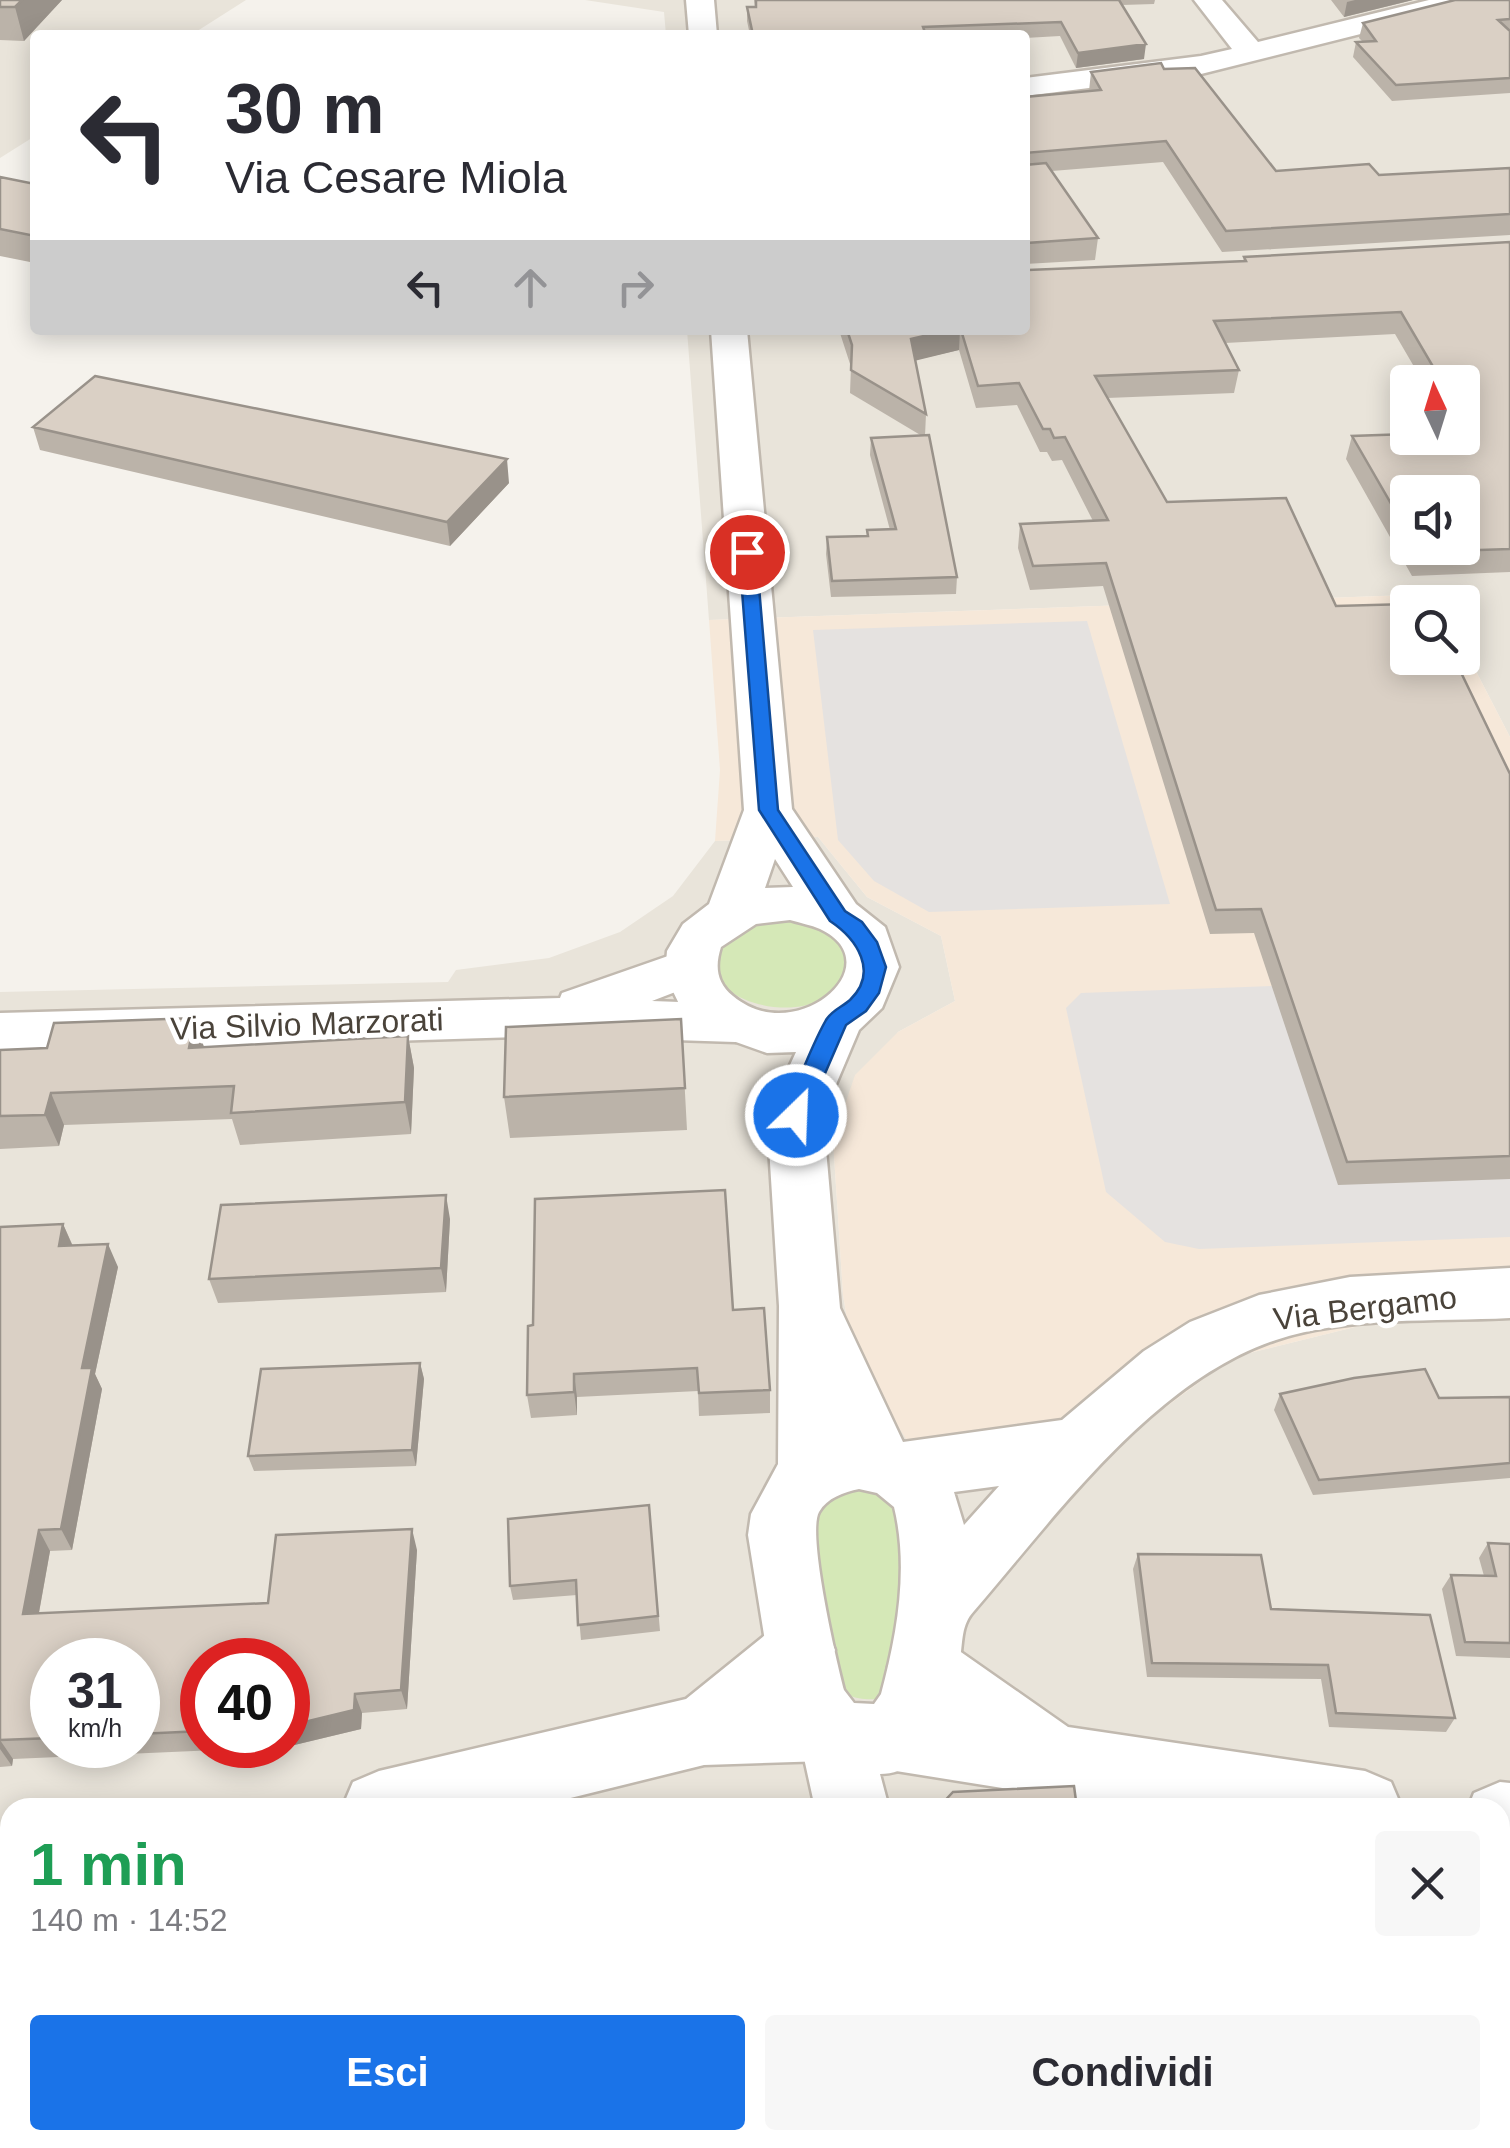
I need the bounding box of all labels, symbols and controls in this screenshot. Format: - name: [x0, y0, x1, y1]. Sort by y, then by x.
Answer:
- icon: left: [60, 70, 190, 200]
- text: 30 m: [225, 70, 385, 148]
- text: Via Cesare Miola: [225, 152, 567, 203]
- icon: left: [398, 260, 453, 315]
- icon: ahead: [503, 260, 558, 315]
- icon: right: [608, 260, 663, 315]
- north arrow: [1390, 365, 1480, 455]
- map controls: [1390, 365, 1480, 675]
- button: sound: [1390, 475, 1480, 565]
- pin: [705, 510, 790, 595]
- icon: arrive: [720, 525, 775, 580]
- button: search: [1390, 585, 1480, 675]
- street label: Via Silvio Marzorati: [170, 1001, 444, 1047]
- position arrow: [744, 1063, 848, 1167]
- street label: Via Bergamo: [1271, 1279, 1459, 1337]
- speed limit sign: 40: [180, 1638, 310, 1768]
- text: 31: [67, 1663, 123, 1719]
- text: km/h: [68, 1714, 122, 1742]
- text: 1 min: [30, 1831, 187, 1898]
- button: close: [1375, 1831, 1480, 1936]
- text: 140 m · 14:52: [30, 1902, 227, 1938]
- button: Esci: [30, 2015, 745, 2130]
- button: Condividi: [765, 2015, 1480, 2130]

